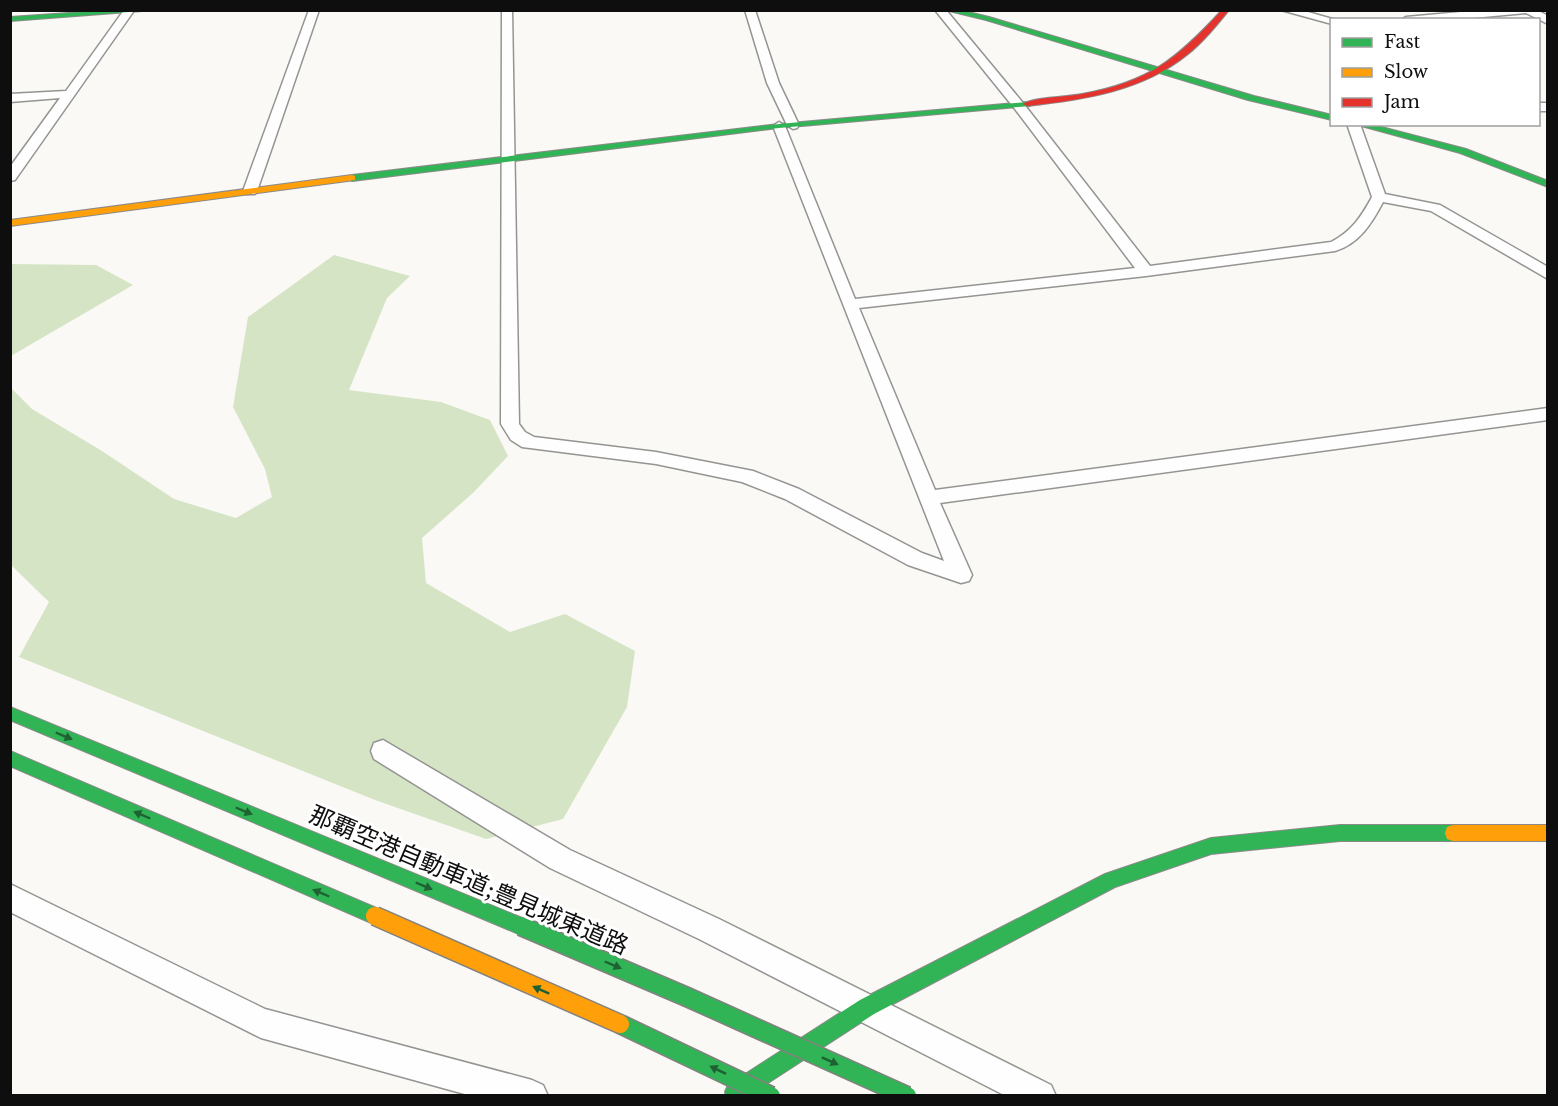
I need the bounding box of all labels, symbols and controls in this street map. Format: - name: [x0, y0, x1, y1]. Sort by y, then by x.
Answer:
- legend: [1330, 18, 1540, 126]
- text: Fast: [1384, 31, 1421, 53]
- text: Slow: [1384, 61, 1429, 83]
- text: Jam: [1382, 91, 1420, 113]
- one-way arrow: [56, 731, 74, 741]
- street label: 那覇空港自動車道;豊見城東道路: [305, 800, 633, 960]
- one-way arrow: [236, 806, 254, 816]
- one-way arrow: [133, 810, 151, 820]
- one-way arrow: [416, 881, 434, 891]
- one-way arrow: [312, 888, 330, 898]
- one-way arrow: [605, 960, 623, 970]
- one-way arrow: [532, 985, 549, 994]
- one-way arrow: [822, 1056, 840, 1066]
- one-way arrow: [710, 1066, 727, 1075]

